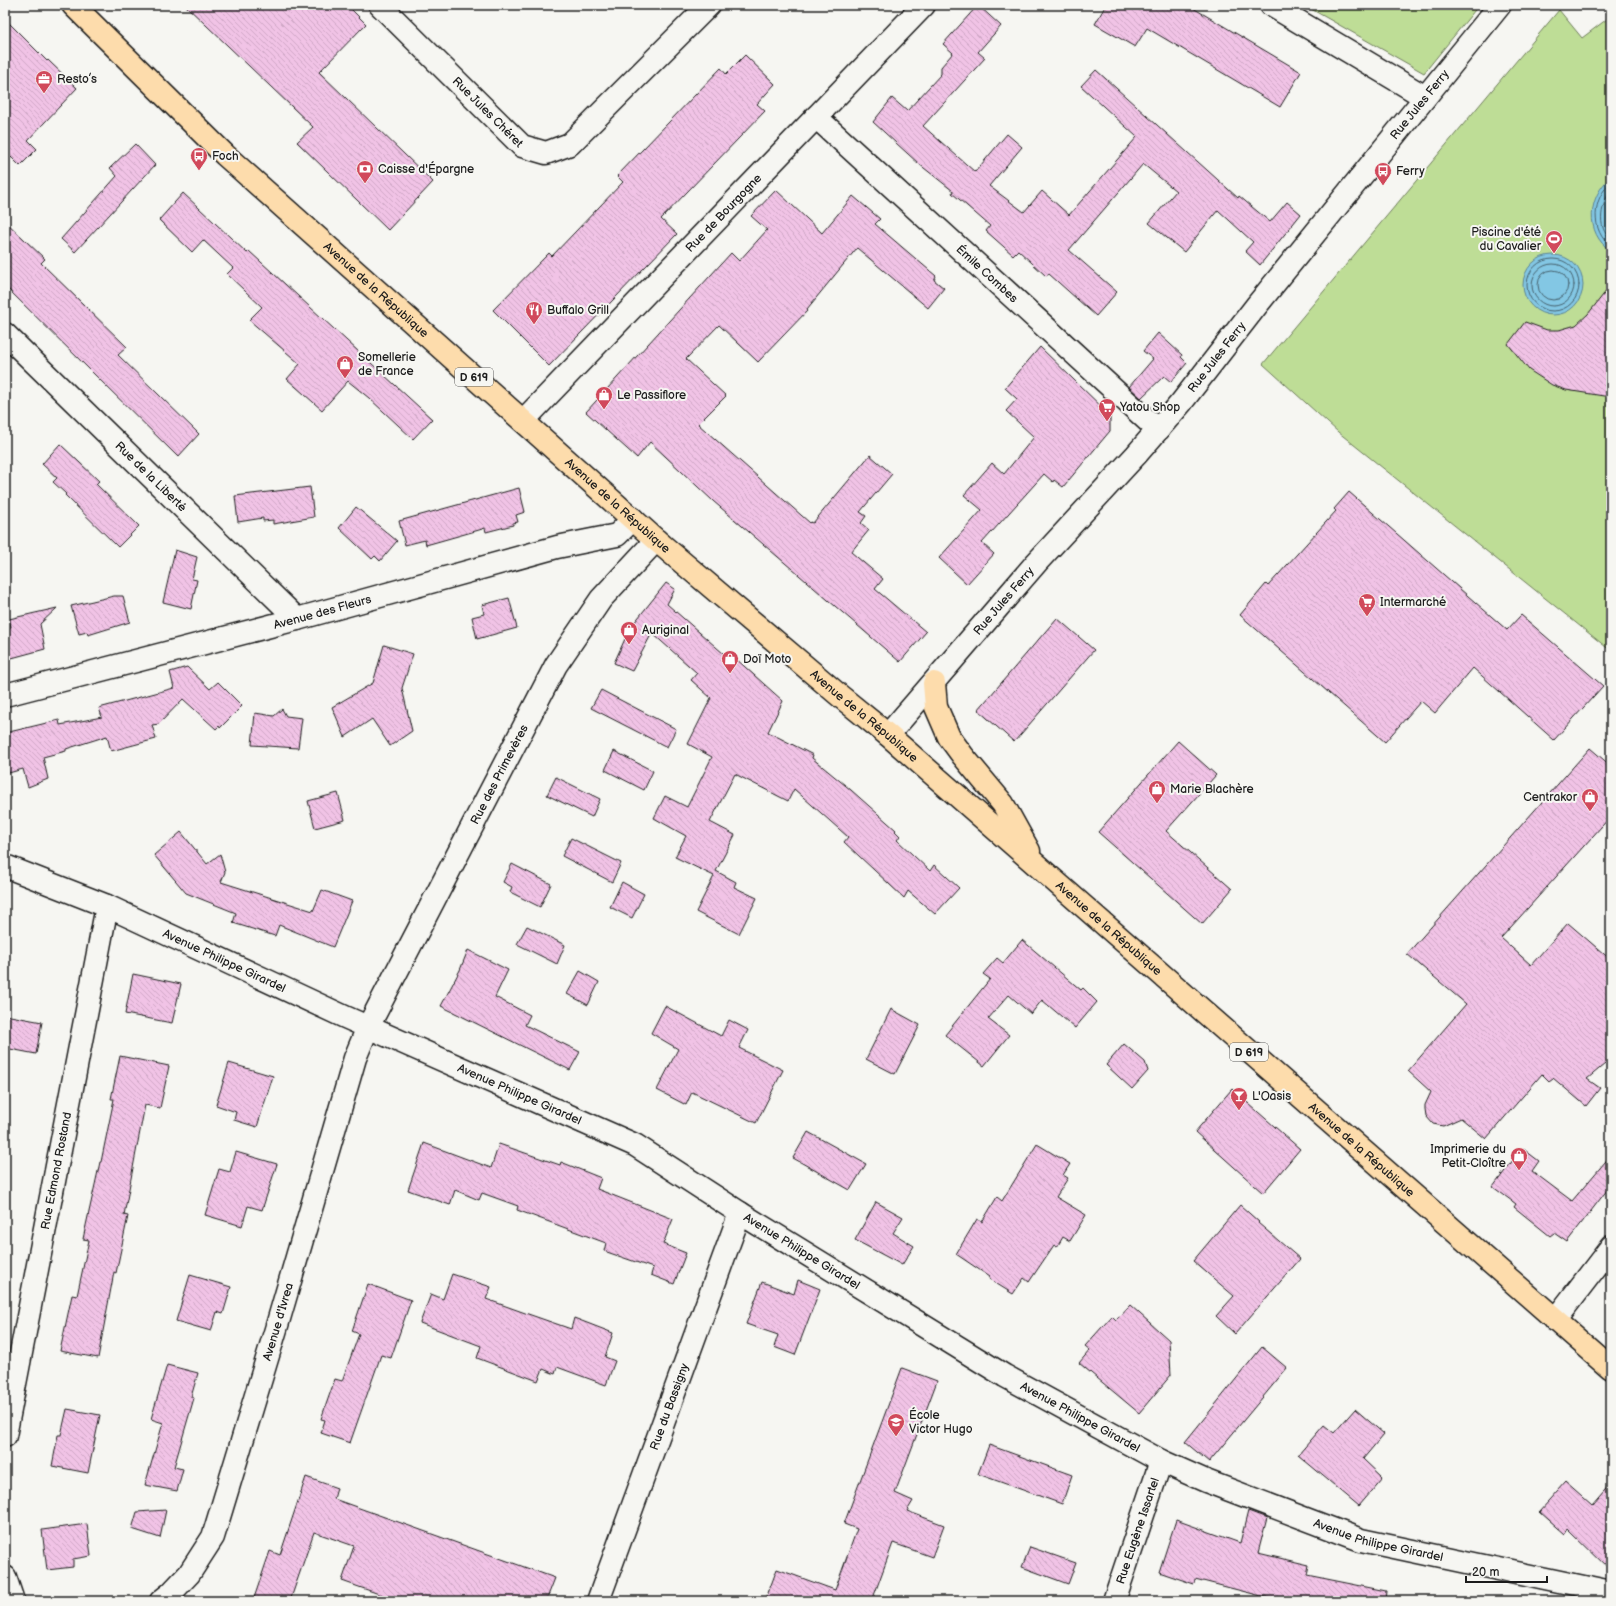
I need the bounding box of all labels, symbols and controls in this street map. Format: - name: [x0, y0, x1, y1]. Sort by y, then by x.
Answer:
- street label: Rue Jules Ferry: [1387, 66, 1453, 142]
- office icon: Resto’s: [34, 69, 54, 94]
- place label: Resto’s: [57, 72, 97, 87]
- street label: Rue Jules Chéret: [449, 74, 527, 151]
- bus stop icon: Foch: [189, 146, 209, 171]
- place label: Foch: [212, 149, 239, 164]
- bank icon: Caisse d'Épargne: [355, 159, 375, 184]
- place label: Caisse d'Épargne: [378, 161, 474, 177]
- bus stop icon: Ferry: [1373, 161, 1393, 186]
- place label: Ferry: [1396, 164, 1425, 179]
- street label: Rue de Bourgogne: [682, 171, 765, 255]
- place label: Piscine d'été du Cavalier: [1471, 225, 1542, 254]
- sports icon: Piscine d'été du Cavalier: [1544, 229, 1564, 254]
- street label: Avenue de la République: [320, 239, 432, 341]
- street label: Émile Combes: [953, 241, 1021, 306]
- restaurant icon: Buffalo Grill: [524, 300, 544, 325]
- place label: Buffalo Grill: [547, 303, 609, 318]
- street label: Rue Jules Ferry: [1185, 318, 1249, 395]
- place label: Somellerie de France: [358, 350, 416, 379]
- shop icon: Somellerie de France: [335, 354, 355, 379]
- road number: D 619: [455, 368, 493, 386]
- shop icon: Le Passiflore: [594, 385, 614, 410]
- place label: Le Passiflore: [617, 388, 686, 403]
- supermarket icon: Yatou Shop: [1097, 397, 1117, 422]
- place label: Yatou Shop: [1119, 400, 1180, 415]
- street label: Rue de la Liberté: [112, 438, 190, 515]
- street label: Avenue de la République: [562, 455, 673, 556]
- street label: Rue Jules Ferry: [970, 563, 1037, 638]
- street label: Avenue des Fleurs: [272, 591, 373, 632]
- supermarket icon: Intermarché: [1357, 592, 1377, 617]
- place label: Intermarché: [1380, 595, 1446, 610]
- shop icon: Auriginal: [619, 620, 639, 645]
- place label: Auriginal: [642, 623, 689, 638]
- shop icon: Doï Moto: [720, 649, 740, 674]
- place label: Doï Moto: [743, 652, 792, 667]
- street label: Avenue de la République: [807, 667, 921, 765]
- street label: Rue des Primevères: [467, 722, 531, 827]
- shop icon: Marie Blachère: [1147, 779, 1167, 804]
- place label: Marie Blachère: [1170, 782, 1254, 797]
- shop icon: Centrakor: [1580, 787, 1600, 812]
- place label: Centrakor: [1523, 790, 1578, 805]
- street label: Avenue de la République: [1053, 878, 1165, 979]
- street label: Avenue Philippe Girardel: [160, 926, 288, 996]
- road number: D 619: [1230, 1043, 1268, 1061]
- street label: Avenue Philippe Girardel: [455, 1060, 584, 1128]
- bar icon: L'Oasis: [1229, 1086, 1249, 1111]
- place label: L'Oasis: [1252, 1089, 1291, 1104]
- street label: Avenue de la République: [1306, 1099, 1418, 1200]
- street label: Rue Edmond Rostand: [37, 1111, 75, 1231]
- place label: Imprimerie du Petit-Cloître: [1430, 1142, 1506, 1171]
- shop icon: Imprimerie du Petit-Cloître: [1509, 1146, 1529, 1171]
- street label: Avenue Philippe Girardel: [741, 1210, 863, 1293]
- street label: Avenue d'Ivrea: [259, 1281, 297, 1363]
- street label: Rue du Bassigny: [646, 1361, 692, 1452]
- street label: Avenue Philippe Girardel: [1018, 1378, 1143, 1456]
- place label: École Victor Hugo: [909, 1407, 973, 1437]
- school or university icon: École Victor Hugo: [886, 1412, 906, 1437]
- street label: Rue Eugène Issartel: [1113, 1476, 1162, 1586]
- street label: Avenue Philippe Girardel: [1312, 1515, 1445, 1565]
- scale bar: [1466, 1558, 1547, 1584]
- text: 20 m: [1472, 1565, 1499, 1580]

